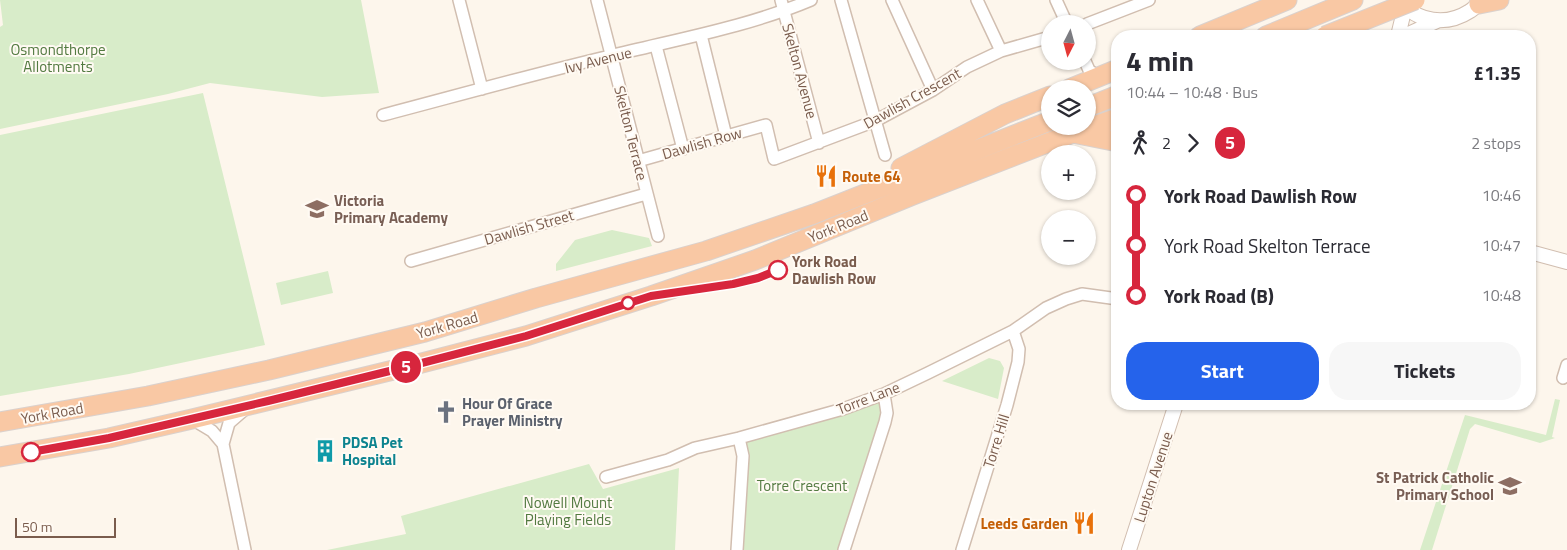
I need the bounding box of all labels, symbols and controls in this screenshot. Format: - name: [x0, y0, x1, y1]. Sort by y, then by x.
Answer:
- north arrow: [1041, 15, 1096, 70]
- map controls: [1041, 15, 1096, 265]
- street label: Skelton Avenue: [776, 21, 824, 121]
- park label: Osmondthorpe Allotments: [10, 38, 106, 78]
- text: 4 min: [1126, 39, 1194, 82]
- street label: Ivy Avenue: [562, 41, 634, 79]
- text: £1.35: [1474, 58, 1521, 87]
- street label: Dawlish Crescent: [859, 61, 966, 134]
- button: layers: [1041, 80, 1096, 135]
- text: 10:44 – 10:48 · Bus: [1126, 80, 1258, 104]
- street label: Skelton Terrace: [608, 83, 654, 183]
- street label: Dawlish Row: [659, 121, 745, 165]
- icon: walk: [1126, 129, 1154, 157]
- icon: forward: [1179, 129, 1207, 157]
- text: 5: [1225, 129, 1235, 156]
- text: 2: [1162, 131, 1171, 155]
- text: 2 stops: [1471, 131, 1521, 155]
- button: +: [1041, 145, 1096, 200]
- restaurant icon: Route 64: [813, 163, 839, 189]
- place label: Route 64: [842, 165, 901, 188]
- text: York Road Dawlish Row: [1164, 181, 1357, 210]
- text: 10:46: [1482, 183, 1521, 207]
- place label: Victoria Primary Academy: [334, 189, 449, 229]
- school or university icon: Victoria Primary Academy: [304, 196, 330, 222]
- street label: Dawlish Street: [481, 203, 577, 251]
- street label: York Road: [804, 204, 872, 248]
- button: −: [1041, 210, 1096, 265]
- text: York Road Skelton Terrace: [1164, 231, 1371, 260]
- text: 10:47: [1482, 233, 1521, 257]
- place label: York Road Dawlish Row: [792, 250, 877, 290]
- marker: York Road Dawlish Row: [768, 260, 788, 280]
- text: York Road (B): [1164, 281, 1274, 310]
- text: 10:48: [1482, 283, 1521, 307]
- unlabelled marker: [621, 296, 635, 310]
- street label: York Road: [414, 305, 480, 345]
- button: Start: [1126, 342, 1319, 400]
- button: Tickets: [1329, 342, 1521, 400]
- line badge: 5: [390, 351, 422, 383]
- text: 5: [401, 353, 411, 380]
- street label: Torre Lane: [833, 375, 903, 421]
- place label: Hour Of Grace Prayer Ministry: [462, 392, 563, 432]
- street label: York Road: [19, 396, 85, 430]
- church icon: Hour Of Grace Prayer Ministry: [433, 399, 459, 425]
- street label: Torre Hill: [977, 411, 1015, 471]
- street label: Lupton Avenue: [1127, 429, 1179, 525]
- place label: PDSA Pet Hospital: [342, 431, 403, 471]
- building icon: PDSA Pet Hospital: [312, 438, 338, 464]
- unlabelled marker: [21, 442, 41, 462]
- place label: St Patrick Catholic Primary School: [1376, 466, 1494, 506]
- school or university icon: St Patrick Catholic Primary School: [1497, 473, 1523, 499]
- park label: Torre Crescent: [757, 474, 848, 497]
- park label: Nowell Mount Playing Fields: [524, 491, 613, 531]
- restaurant icon: Leeds Garden: [1071, 510, 1097, 536]
- place label: Leeds Garden: [980, 512, 1068, 535]
- scale bar: [15, 515, 116, 538]
- text: 50 m: [22, 516, 52, 537]

